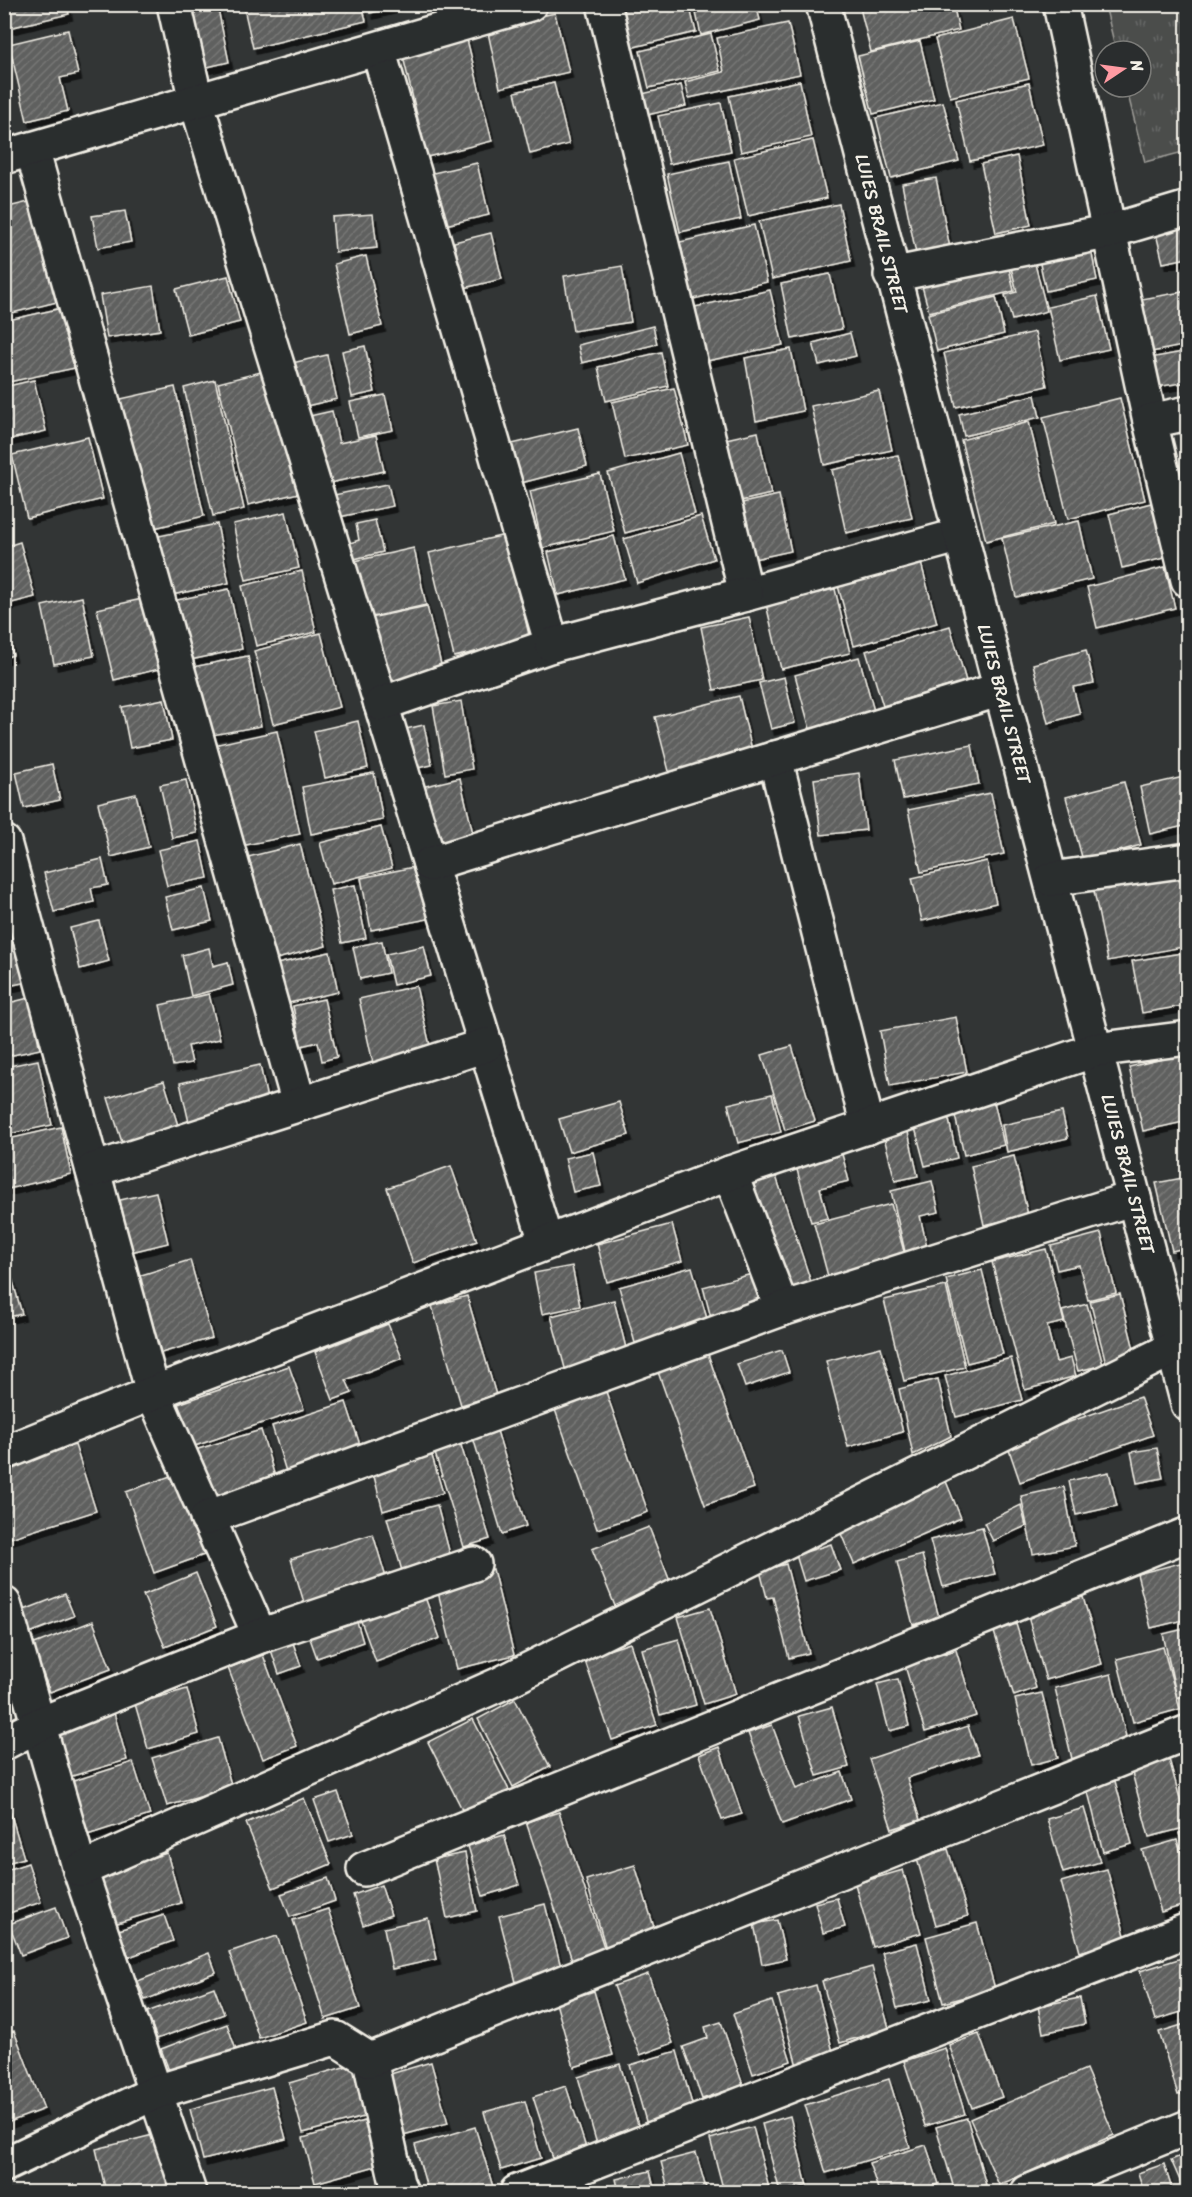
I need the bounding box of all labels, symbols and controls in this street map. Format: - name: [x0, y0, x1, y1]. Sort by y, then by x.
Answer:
- north arrow: [1093, 39, 1153, 99]
- text: N: [1122, 56, 1153, 75]
- street label: LUIES BRAIL STREET: [846, 150, 918, 318]
- street label: LUIES BRAIL STREET: [968, 620, 1041, 788]
- street label: LUIES BRAIL STREET: [1092, 1090, 1165, 1258]

